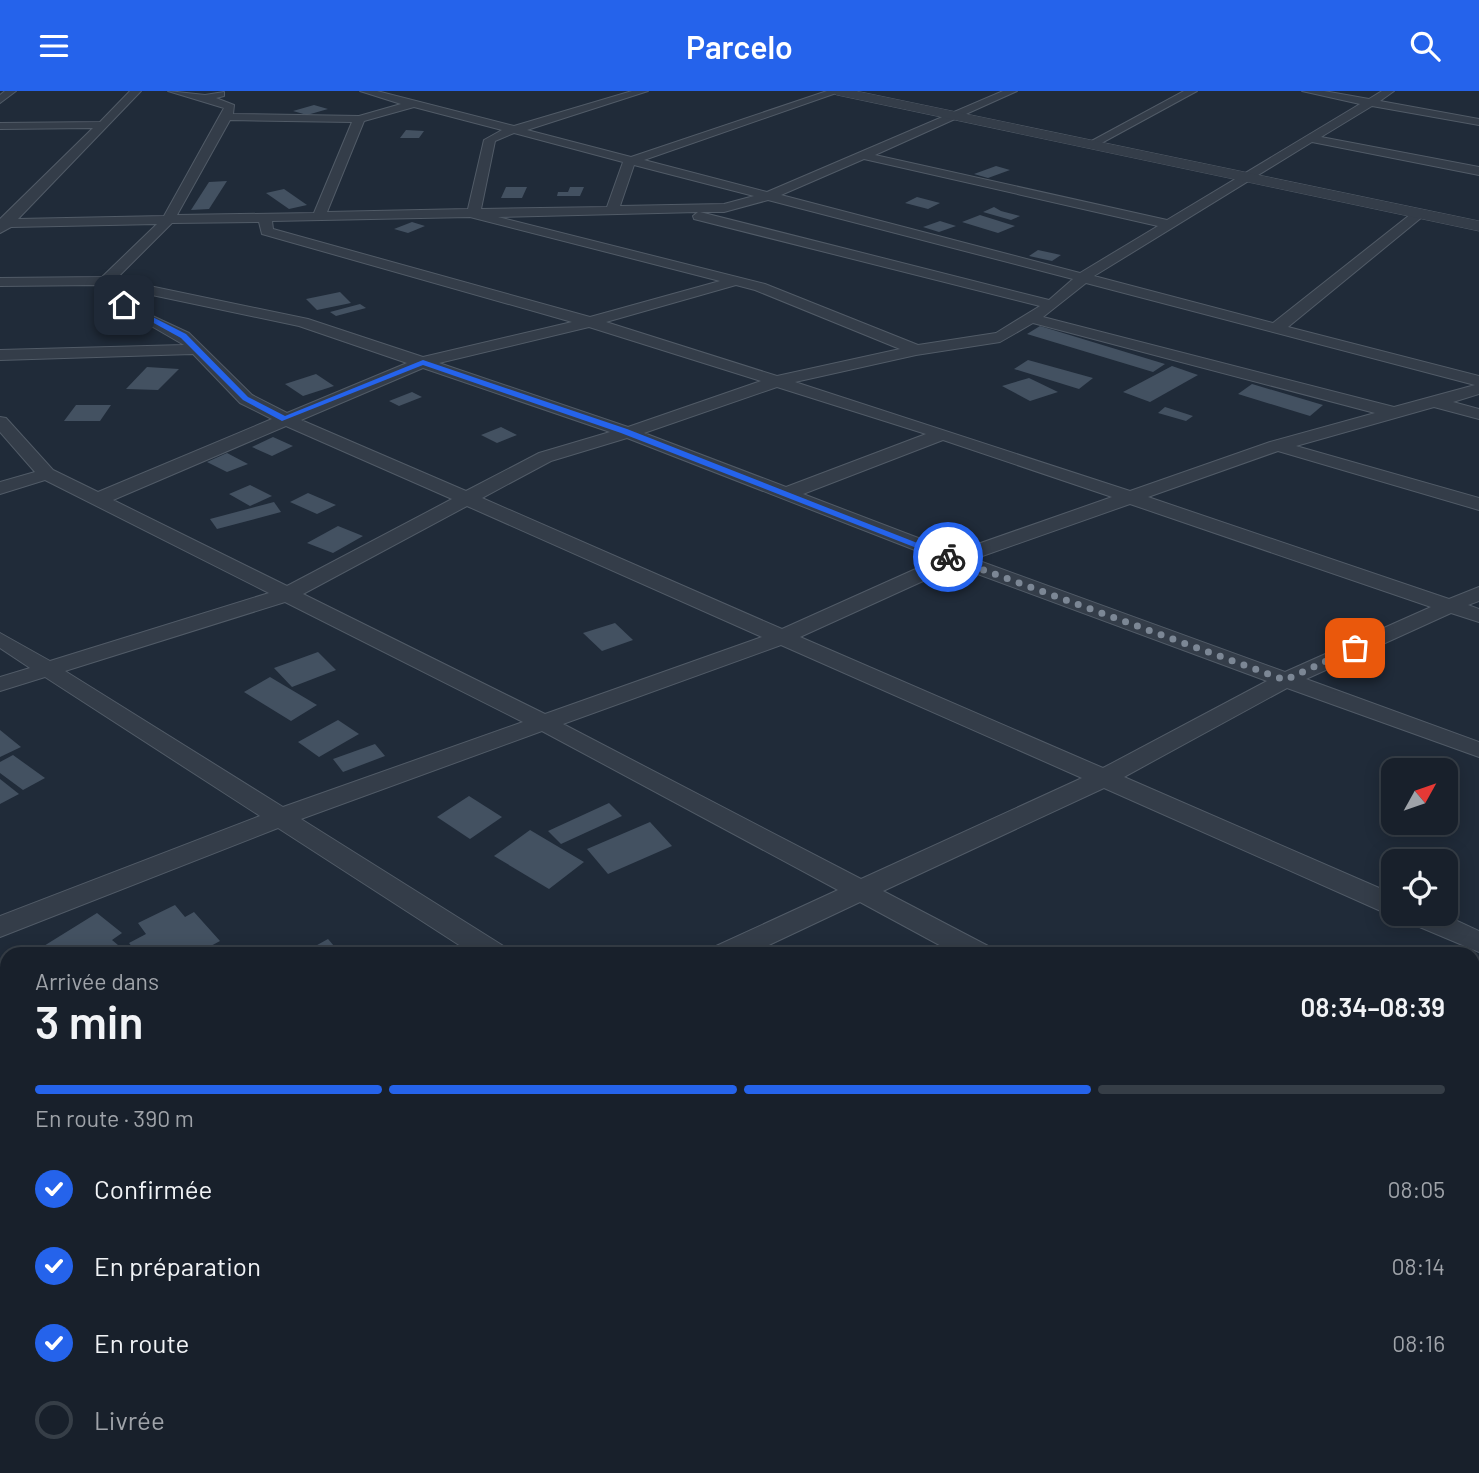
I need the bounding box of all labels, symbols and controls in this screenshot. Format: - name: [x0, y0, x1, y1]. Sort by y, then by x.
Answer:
- icon: menu: [35, 27, 73, 65]
- text: Parcelo: [686, 27, 793, 65]
- icon: search: [1406, 27, 1444, 65]
- pin: [94, 275, 154, 335]
- icon: home: [105, 286, 143, 324]
- courier: [913, 522, 983, 592]
- icon: bike: [929, 538, 967, 576]
- pin: [1325, 618, 1385, 678]
- icon: bag: [1336, 629, 1374, 667]
- north arrow: [1381, 758, 1458, 835]
- map controls: [1381, 758, 1458, 926]
- button: locate: [1381, 849, 1458, 926]
- text: Arrivée dans: [35, 967, 159, 995]
- text: 08:34–08:39: [1301, 991, 1445, 1022]
- text: 3 min: [35, 993, 144, 1048]
- text: En route · 390 m: [35, 1104, 194, 1132]
- icon: check: [35, 1170, 73, 1208]
- text: Confirmée: [94, 1173, 212, 1204]
- text: 08:05: [1387, 1175, 1445, 1203]
- icon: check: [35, 1247, 73, 1285]
- text: En préparation: [94, 1250, 261, 1281]
- text: 08:14: [1392, 1252, 1445, 1280]
- icon: check: [35, 1324, 73, 1362]
- text: En route: [94, 1327, 189, 1358]
- text: 08:16: [1392, 1329, 1445, 1357]
- text: Livrée: [94, 1404, 165, 1435]

